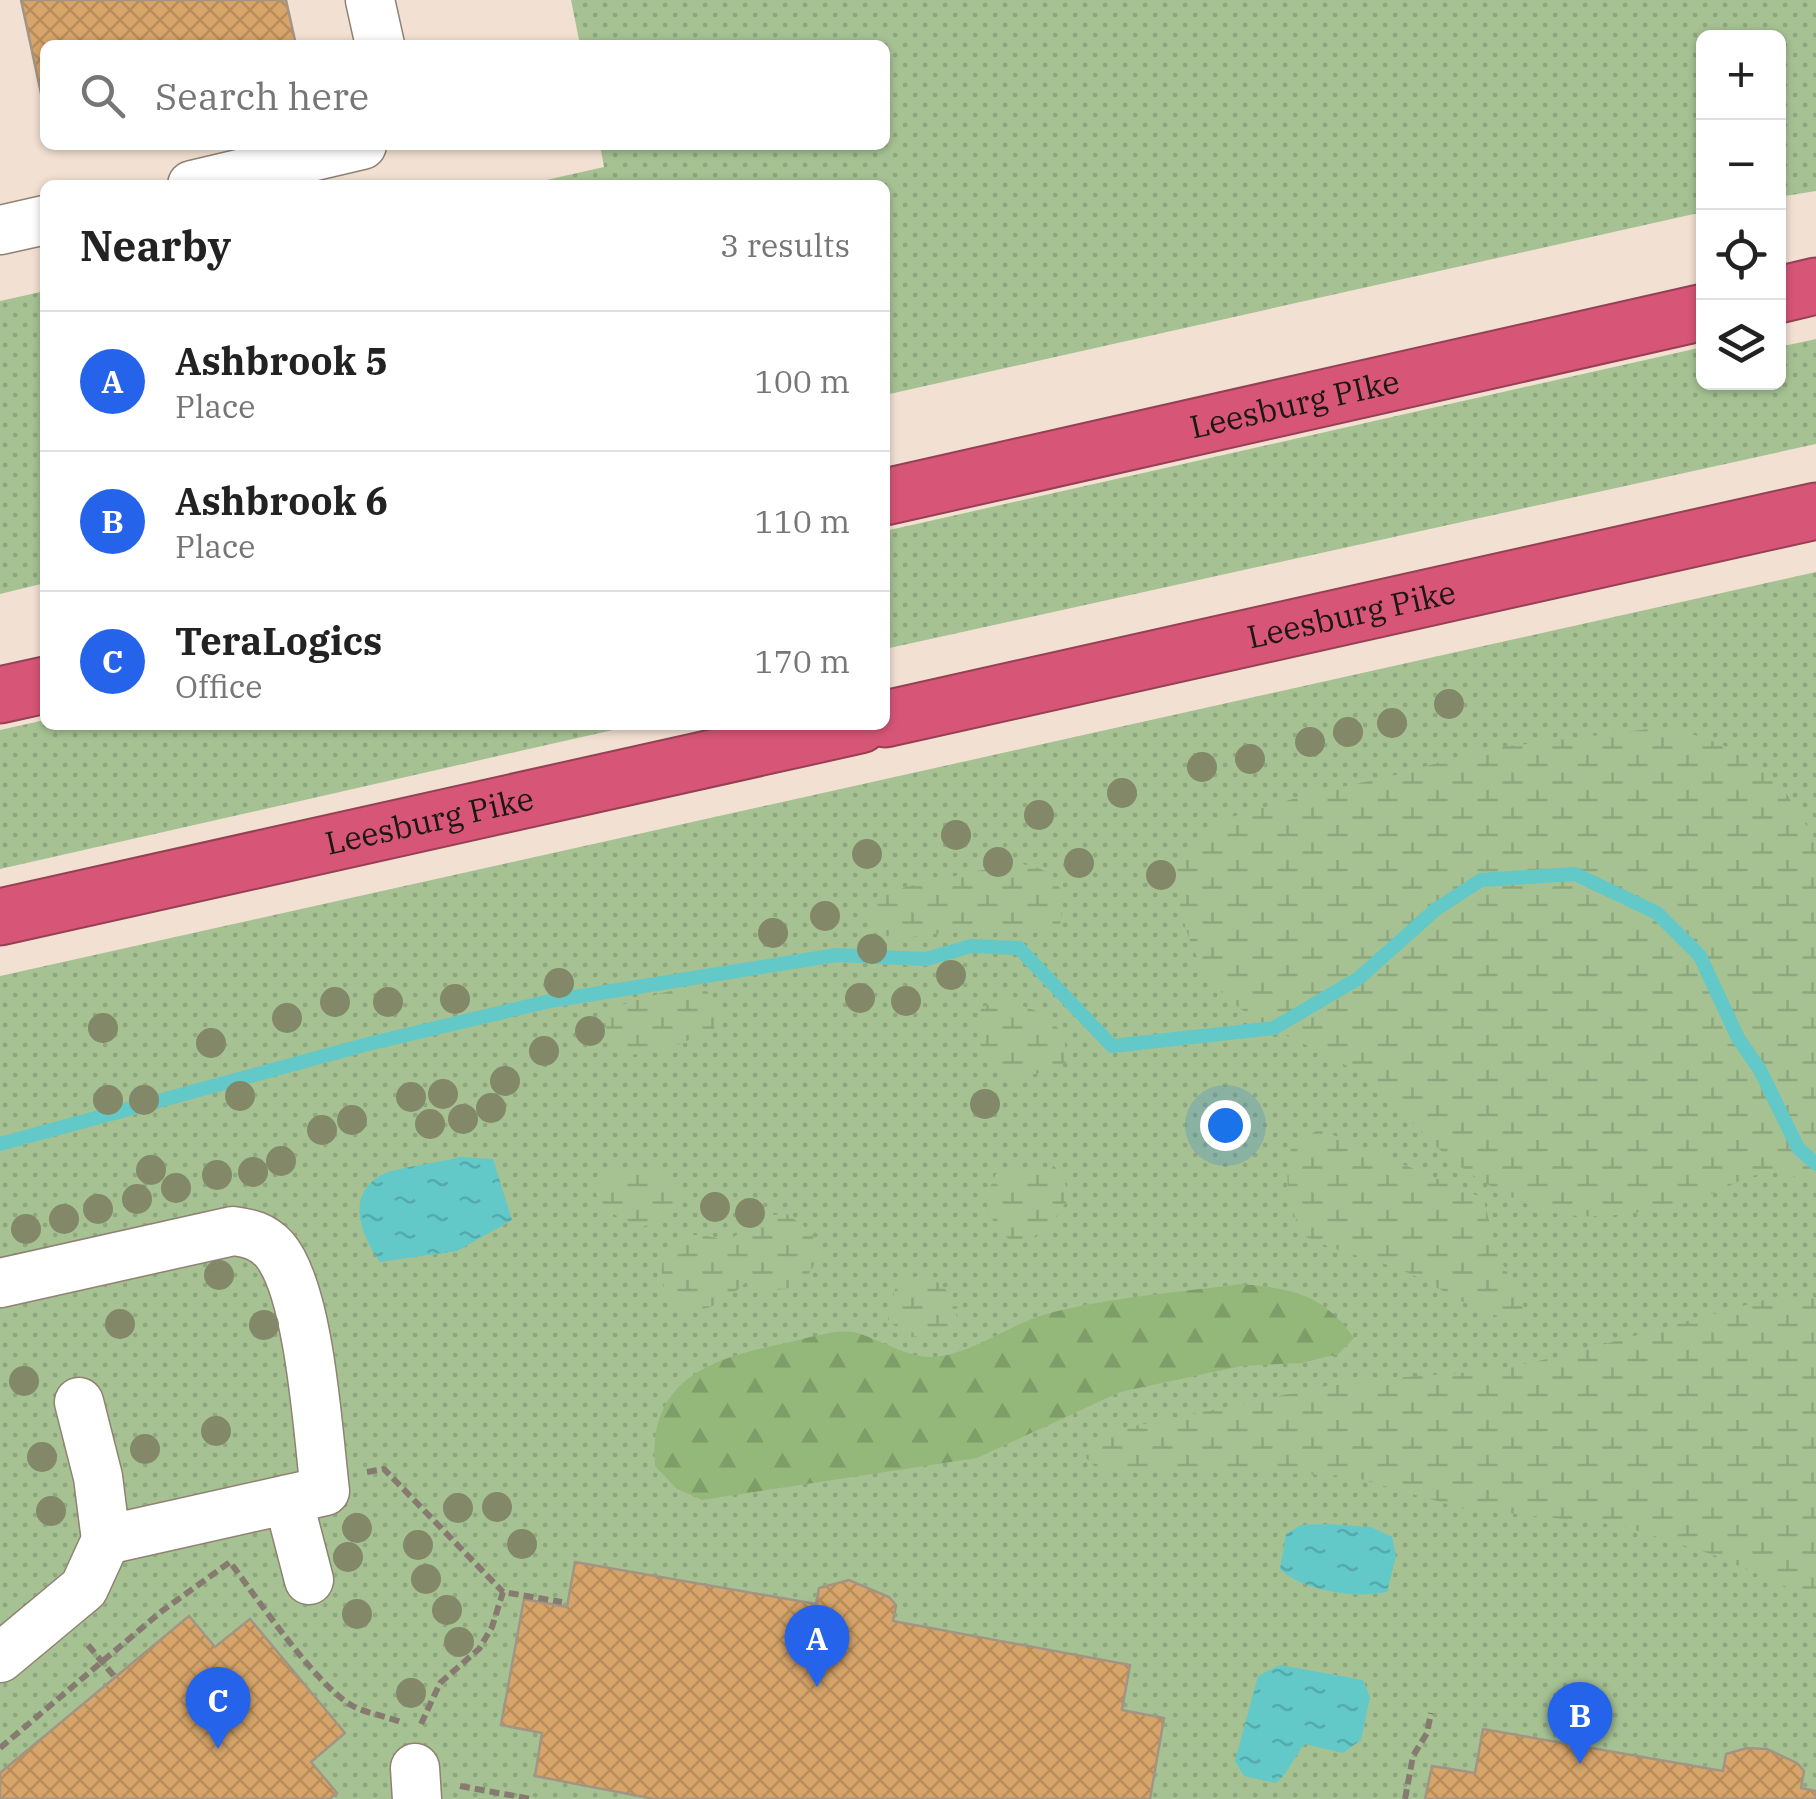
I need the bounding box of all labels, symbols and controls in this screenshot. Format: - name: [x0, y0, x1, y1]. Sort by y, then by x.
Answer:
- map controls: [1696, 30, 1786, 390]
- button: +: [1696, 30, 1786, 120]
- search box: [40, 40, 890, 150]
- icon: search: [75, 68, 130, 123]
- text: Search here: [155, 71, 369, 120]
- button: −: [1696, 120, 1786, 210]
- button: locate: [1696, 210, 1786, 300]
- text: Nearby: [80, 218, 231, 273]
- text: 3 results: [720, 224, 850, 266]
- button: layers: [1696, 300, 1786, 390]
- text: Ashbrook 5: [175, 336, 388, 385]
- street label: Leesburg PIke: [1186, 359, 1403, 447]
- text: A: [101, 360, 124, 402]
- text: 100 m: [754, 360, 850, 402]
- text: Place: [175, 385, 255, 427]
- text: Ashbrook 6: [175, 476, 388, 525]
- text: B: [101, 500, 124, 542]
- text: 110 m: [754, 500, 850, 542]
- text: Place: [175, 525, 255, 567]
- street label: Leesburg Pike: [1243, 570, 1460, 657]
- text: TeraLogics: [175, 616, 382, 665]
- text: C: [102, 640, 123, 682]
- text: 170 m: [754, 640, 850, 682]
- text: Office: [175, 665, 262, 707]
- street label: Leesburg Pike: [321, 777, 537, 864]
- your location: [1200, 1100, 1251, 1151]
- pin: A: [784, 1604, 850, 1687]
- pin: C: [186, 1666, 250, 1749]
- pin: B: [1548, 1682, 1612, 1764]

